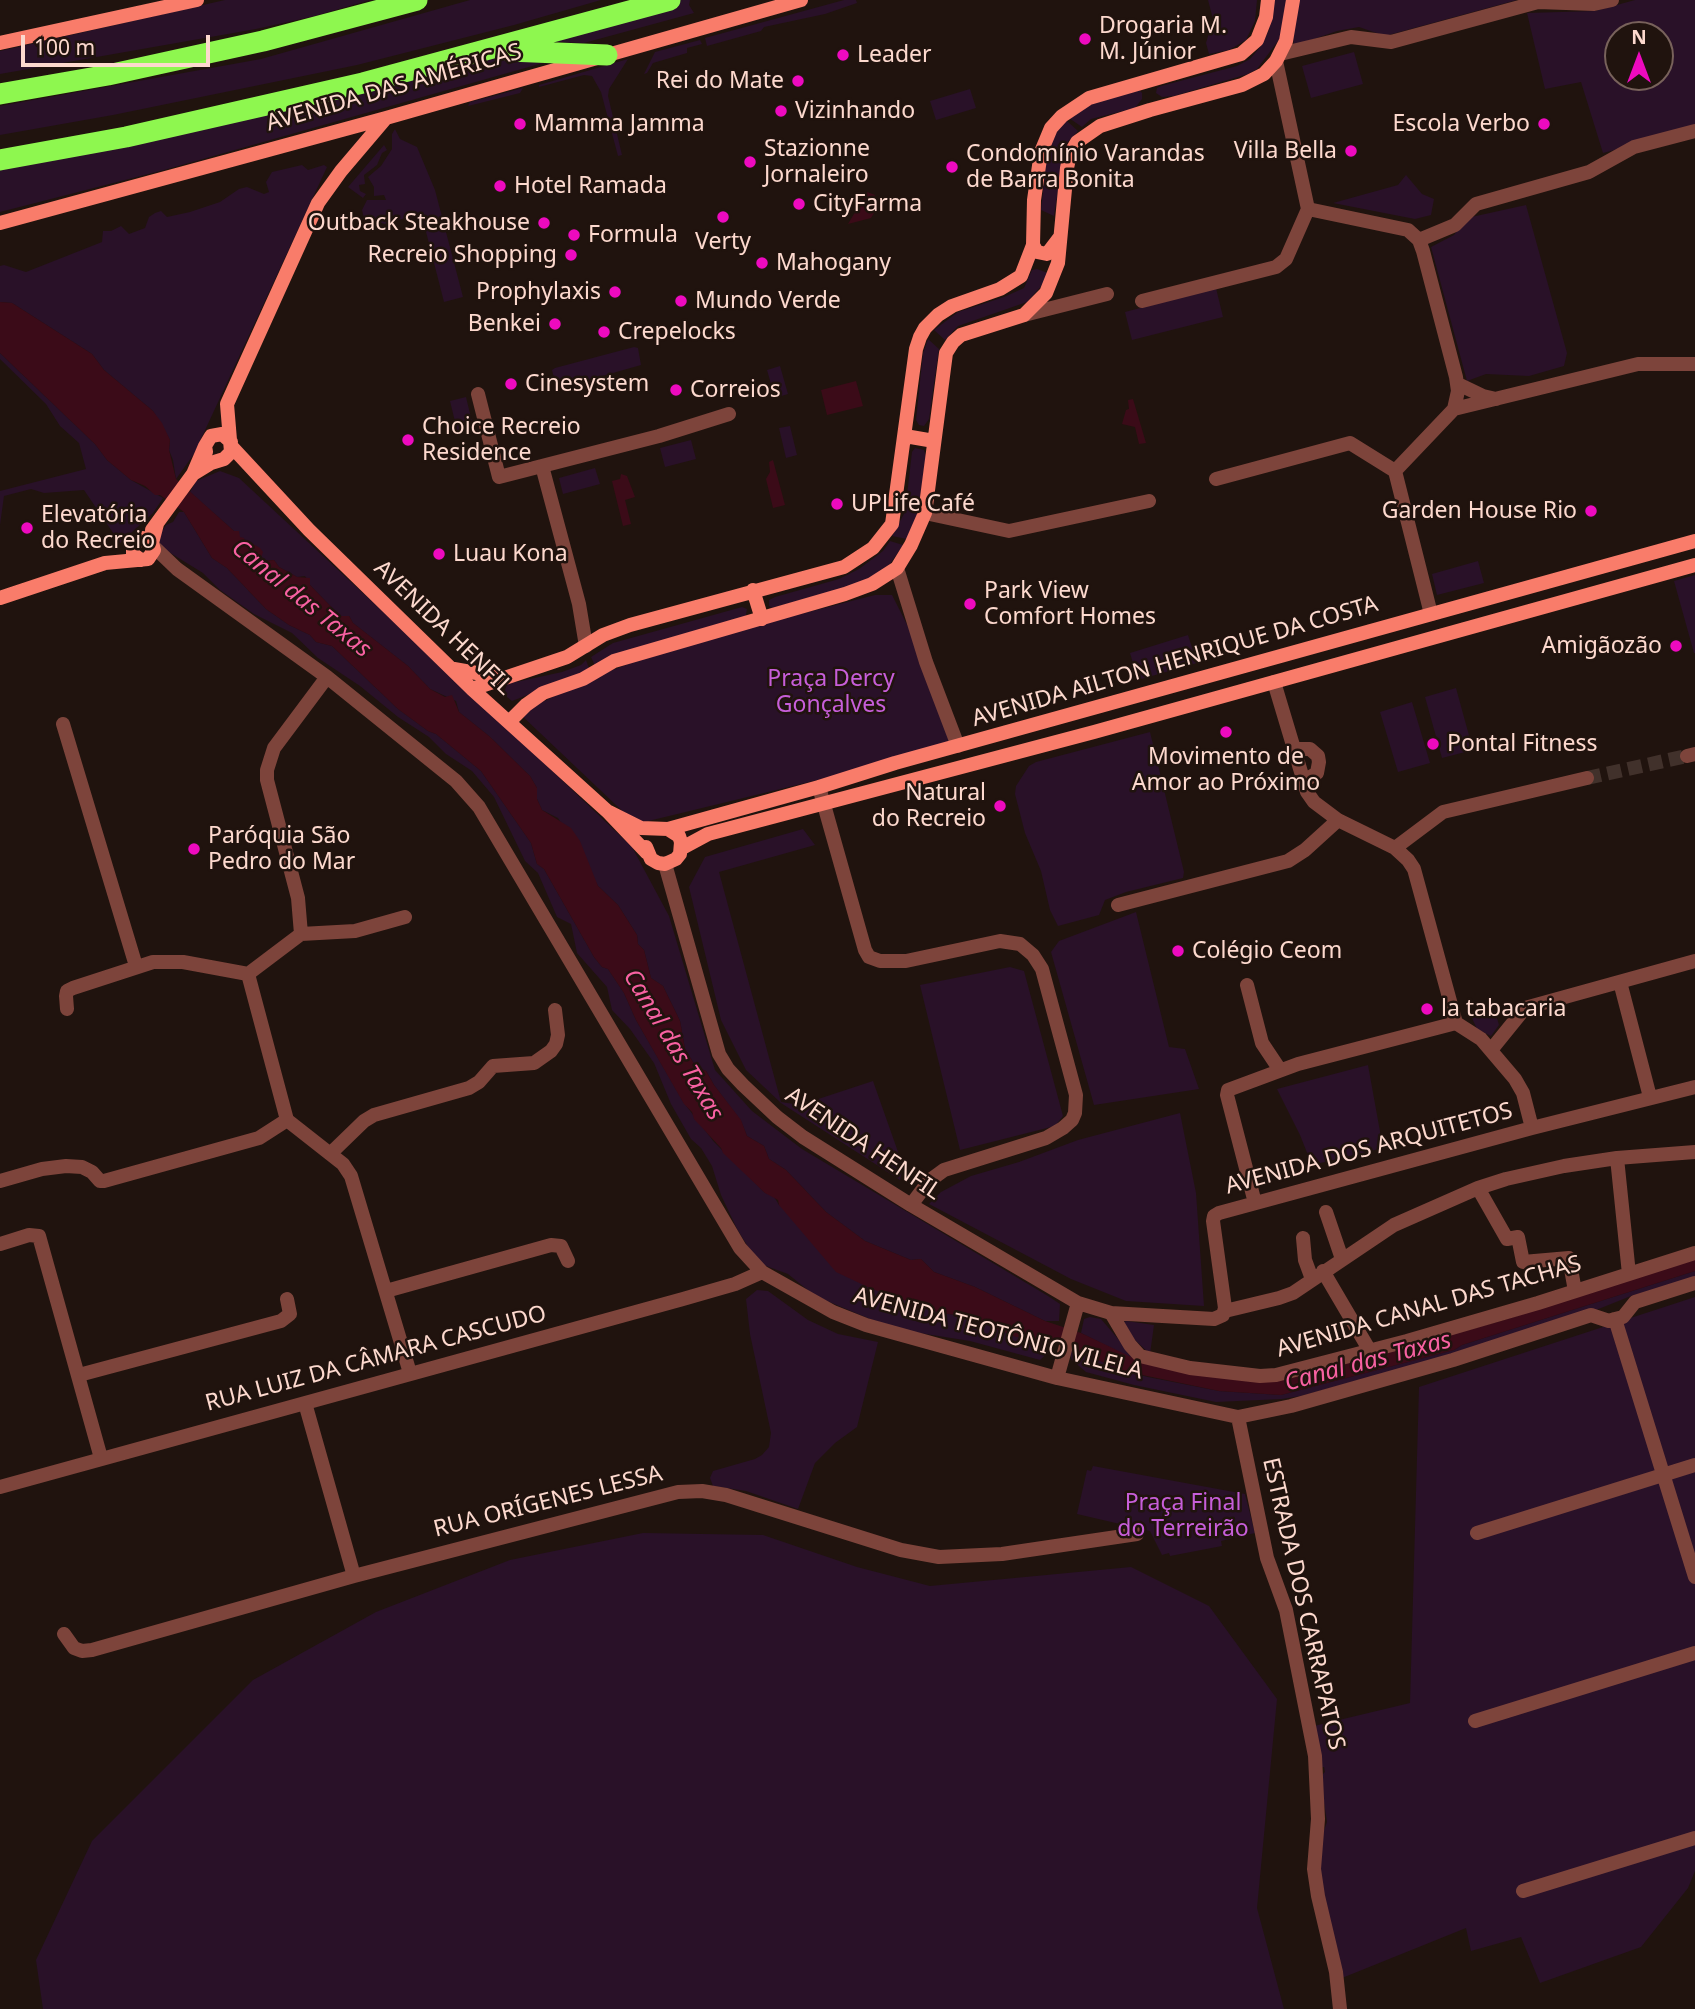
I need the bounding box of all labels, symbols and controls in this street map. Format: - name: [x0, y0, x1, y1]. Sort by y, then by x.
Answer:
- place label: Drogaria M. M. Júnior: [1099, 12, 1227, 66]
- scale bar: [24, 21, 214, 65]
- north arrow: [1604, 21, 1674, 91]
- text: N: [1631, 24, 1647, 50]
- marker: Drogaria M. M. Júnior: [1077, 31, 1093, 47]
- text: 100 m: [34, 33, 95, 61]
- street label: AVENIDA DAS AMÉRICAS: [263, 38, 525, 138]
- place label: Leader: [857, 41, 932, 69]
- marker: Leader: [835, 47, 851, 63]
- place label: Rei do Mate: [656, 67, 784, 95]
- marker: Rei do Mate: [790, 73, 806, 89]
- place label: Vizinhando: [795, 97, 915, 125]
- marker: Vizinhando: [773, 103, 789, 119]
- place label: Mamma Jamma: [534, 110, 705, 138]
- place label: Escola Verbo: [1393, 110, 1530, 138]
- marker: Mamma Jamma: [512, 116, 528, 132]
- marker: Escola Verbo: [1536, 116, 1552, 132]
- place label: Stazionne Jornaleiro: [764, 135, 870, 189]
- place label: Villa Bella: [1234, 137, 1337, 165]
- place label: Condomínio Varandas de Barra Bonita: [966, 140, 1205, 194]
- marker: Villa Bella: [1343, 143, 1359, 159]
- marker: Stazionne Jornaleiro: [742, 154, 758, 170]
- marker: Condomínio Varandas de Barra Bonita: [944, 159, 960, 175]
- place label: Hotel Ramada: [514, 172, 667, 200]
- marker: Hotel Ramada: [492, 178, 508, 194]
- place label: CityFarma: [813, 190, 922, 218]
- marker: CityFarma: [791, 196, 807, 212]
- place label: Outback Steakhouse: [308, 209, 530, 237]
- marker: Verty: [715, 209, 731, 225]
- marker: Outback Steakhouse: [536, 215, 552, 231]
- place label: Formula: [588, 221, 678, 249]
- marker: Formula: [566, 227, 582, 243]
- place label: Verty: [695, 228, 751, 256]
- place label: Recreio Shopping: [368, 241, 557, 269]
- marker: Recreio Shopping: [563, 247, 579, 263]
- place label: Mahogany: [776, 249, 891, 277]
- marker: Mahogany: [754, 255, 770, 271]
- place label: Prophylaxis: [476, 278, 601, 306]
- marker: Prophylaxis: [607, 284, 623, 300]
- place label: Mundo Verde: [695, 287, 841, 315]
- marker: Mundo Verde: [673, 293, 689, 309]
- place label: Benkei: [468, 310, 541, 338]
- marker: Benkei: [547, 316, 563, 332]
- place label: Crepelocks: [618, 318, 736, 346]
- marker: Crepelocks: [596, 324, 612, 340]
- place label: Cinesystem: [525, 370, 649, 398]
- marker: Cinesystem: [503, 376, 519, 392]
- place label: Correios: [690, 376, 781, 404]
- marker: Correios: [668, 382, 684, 398]
- place label: Choice Recreio Residence: [422, 413, 581, 467]
- marker: Choice Recreio Residence: [400, 432, 416, 448]
- place label: UPLife Café: [851, 490, 975, 518]
- marker: UPLife Café: [829, 496, 845, 512]
- place label: Garden House Rio: [1382, 497, 1577, 525]
- place label: Elevatória do Recreio: [41, 501, 155, 555]
- marker: Garden House Rio: [1583, 503, 1599, 519]
- marker: Elevatória do Recreio: [19, 520, 35, 536]
- water label: Canal das Taxas: [225, 534, 377, 664]
- place label: Luau Kona: [453, 540, 568, 568]
- marker: Luau Kona: [431, 546, 447, 562]
- street label: AVENIDA HENFIL: [368, 555, 518, 701]
- place label: Park View Comfort Homes: [984, 577, 1156, 631]
- street label: AVENIDA AILTON HENRIQUE DA COSTA: [969, 591, 1381, 733]
- marker: Park View Comfort Homes: [962, 596, 978, 612]
- place label: Amigãozão: [1542, 632, 1662, 660]
- marker: Amigãozão: [1668, 638, 1684, 654]
- park label: Praça Dercy Gonçalves: [767, 665, 895, 719]
- marker: Movimento de Amor ao Próximo: [1218, 724, 1234, 740]
- place label: Pontal Fitness: [1447, 730, 1598, 758]
- marker: Pontal Fitness: [1425, 736, 1441, 752]
- place label: Movimento de Amor ao Próximo: [1132, 743, 1320, 797]
- place label: Natural do Recreio: [872, 779, 986, 833]
- marker: Natural do Recreio: [992, 798, 1008, 814]
- place label: Paróquia São Pedro do Mar: [208, 822, 355, 876]
- marker: Paróquia São Pedro do Mar: [186, 841, 202, 857]
- place label: Colégio Ceom: [1192, 937, 1342, 965]
- marker: Colégio Ceom: [1170, 943, 1186, 959]
- water label: Canal das Taxas: [617, 964, 729, 1126]
- place label: la tabacaria: [1441, 995, 1566, 1023]
- marker: la tabacaria: [1419, 1001, 1435, 1017]
- street label: AVENIDA HENFIL: [780, 1082, 946, 1206]
- street label: AVENIDA DOS ARQUITETOS: [1222, 1097, 1516, 1201]
- street label: AVENIDA CANAL DAS TACHAS: [1273, 1250, 1585, 1364]
- street label: AVENIDA TEOTÔNIO VILELA: [850, 1282, 1146, 1386]
- street label: RUA LUIZ DA CÂMARA CASCUDO: [202, 1300, 550, 1418]
- water label: Canal das Taxas: [1282, 1326, 1454, 1398]
- street label: ESTRADA DOS CARRAPATOS: [1256, 1455, 1350, 1753]
- street label: RUA ORÍGENES LESSA: [431, 1460, 665, 1544]
- park label: Praça Final do Terreirão: [1117, 1489, 1249, 1543]

